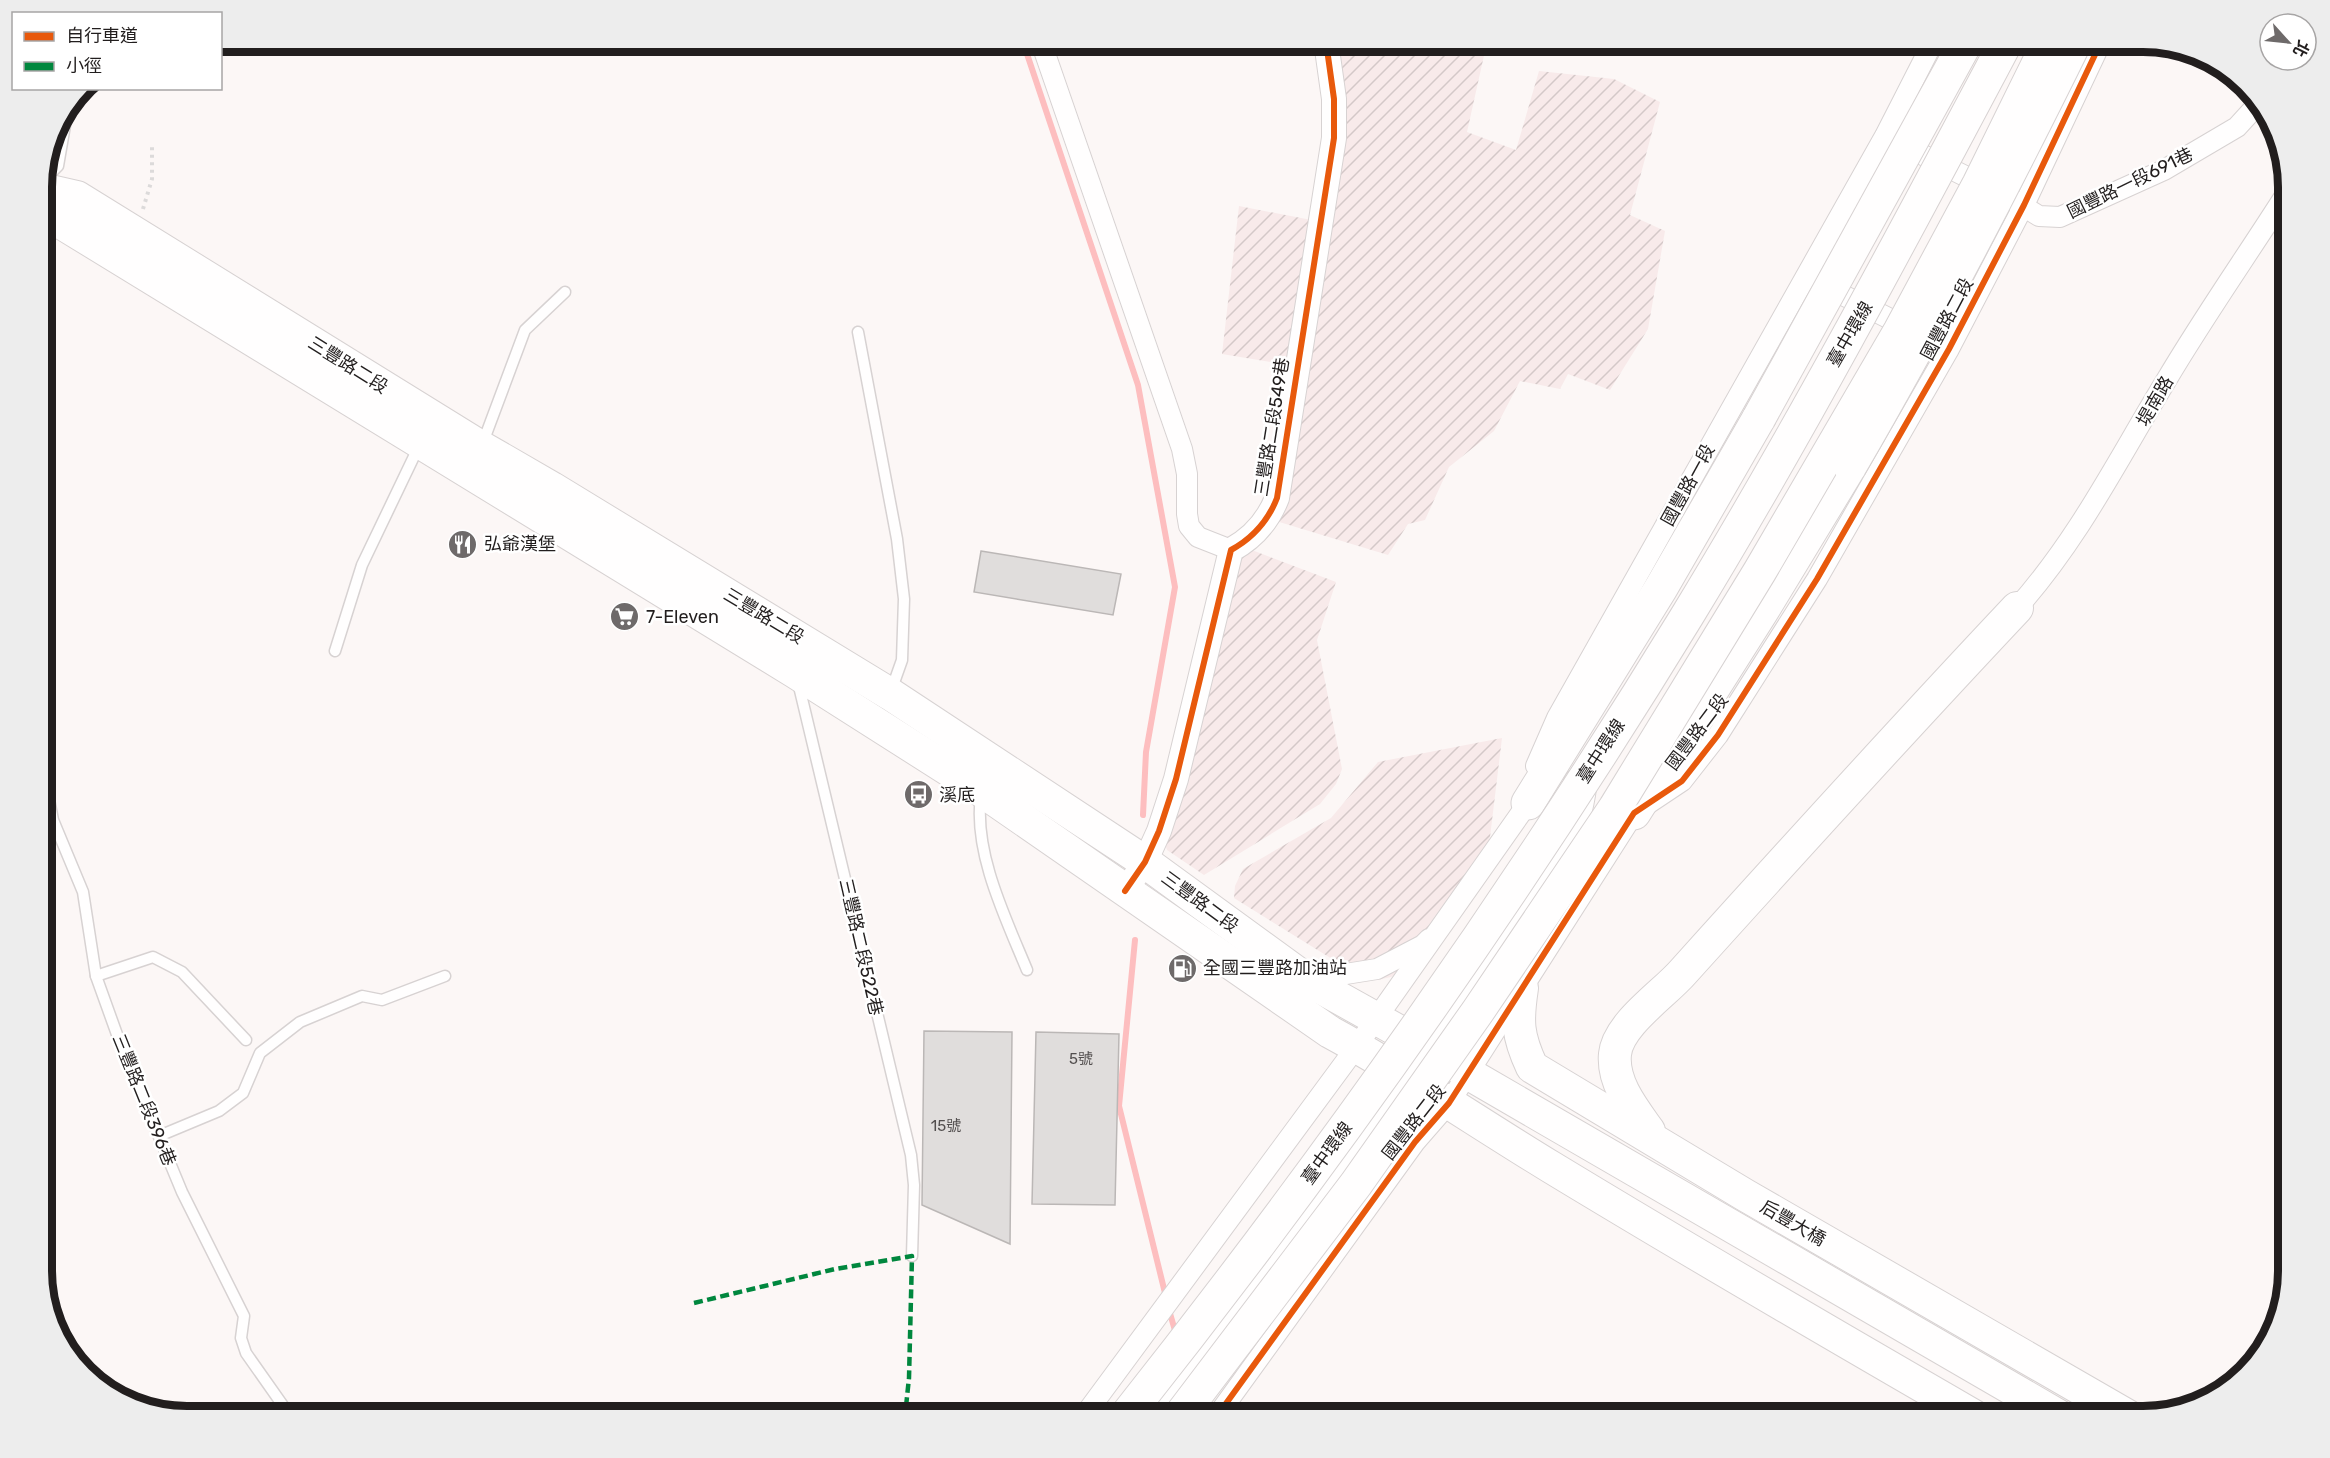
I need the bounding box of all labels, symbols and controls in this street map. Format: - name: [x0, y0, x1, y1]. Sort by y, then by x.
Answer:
- legend: [12, 12, 222, 90]
- north arrow: [2258, 12, 2318, 72]
- text: 自行車道: [66, 25, 138, 47]
- text: 北: [2289, 37, 2313, 60]
- text: 小徑: [66, 55, 102, 77]
- street label: 國豐路一段691巷: [2064, 143, 2196, 223]
- street label: 國豐路二段: [1916, 274, 1978, 364]
- street label: 臺中環線: [1822, 297, 1878, 371]
- street label: 三豐路二段: [304, 332, 392, 398]
- street label: 三豐路二段549巷: [1250, 356, 1294, 498]
- street label: 堤南路: [2132, 372, 2178, 430]
- street label: 國豐路一段: [1657, 440, 1719, 530]
- restaurant icon: 弘爺漢堡: [447, 528, 479, 560]
- place label: 弘爺漢堡: [484, 533, 556, 555]
- street label: 三豐路二段: [720, 583, 808, 649]
- supermarket icon: 7-Eleven: [609, 601, 641, 633]
- place label: 7-Eleven: [646, 606, 719, 628]
- street label: 國豐路二段: [1661, 689, 1733, 775]
- street label: 臺中環線: [1572, 715, 1630, 787]
- bus stop icon: 溪底: [902, 779, 934, 811]
- place label: 溪底: [939, 784, 975, 806]
- street label: 三豐路二段: [1157, 867, 1243, 937]
- street label: 三豐路二段522巷: [835, 876, 887, 1018]
- fuel station icon: 全國三豐路加油站: [1166, 952, 1198, 984]
- place label: 全國三豐路加油站: [1203, 957, 1347, 979]
- street label: 三豐路二段396巷: [108, 1031, 180, 1169]
- house number: 5號: [1069, 1050, 1093, 1068]
- street label: 國豐路二段: [1378, 1080, 1450, 1164]
- house number: 15號: [931, 1117, 961, 1135]
- street label: 臺中環線: [1297, 1117, 1357, 1189]
- street label: 后豐大橋: [1756, 1195, 1830, 1251]

